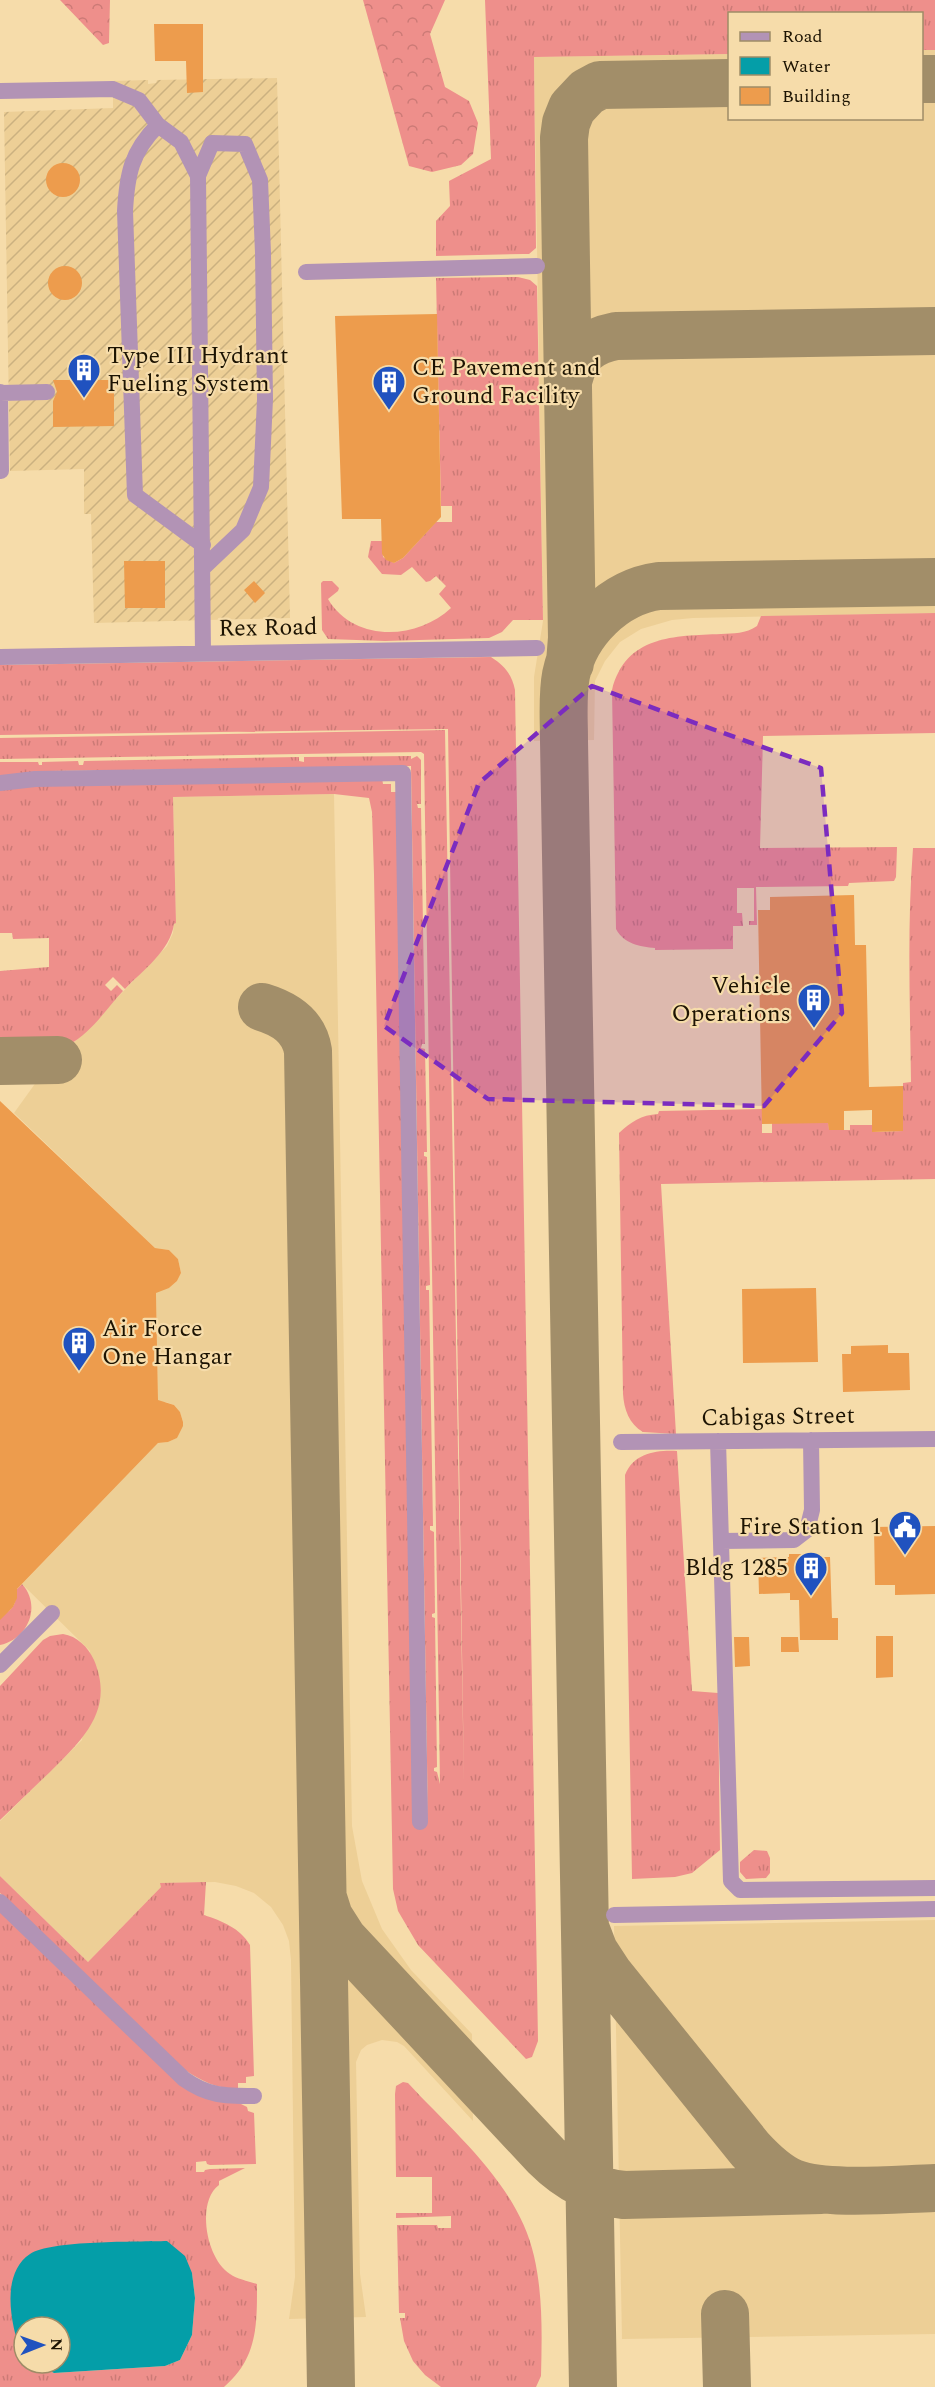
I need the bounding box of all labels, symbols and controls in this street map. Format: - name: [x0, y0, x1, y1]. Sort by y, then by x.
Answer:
- legend: [728, 12, 923, 120]
- text: Road: [782, 23, 823, 50]
- text: Water: [782, 53, 830, 80]
- text: Building: [782, 83, 851, 110]
- place label: Type III Hydrant Fueling System: [107, 338, 288, 402]
- place label: CE Pavement and Ground Facility: [412, 350, 601, 414]
- building icon: Type III Hydrant Fueling System: [66, 352, 102, 399]
- building icon: CE Pavement and Ground Facility: [371, 364, 407, 411]
- street label: Rex Road: [218, 609, 318, 647]
- place label: Vehicle Operations: [671, 968, 791, 1032]
- building icon: Vehicle Operations: [796, 982, 832, 1029]
- place label: Air Force One Hangar: [102, 1311, 232, 1375]
- building icon: Air Force One Hangar: [61, 1325, 97, 1372]
- street label: Cabigas Street: [701, 1398, 855, 1436]
- place label: Fire Station 1: [739, 1509, 882, 1545]
- public building icon: Fire Station 1: [887, 1509, 923, 1556]
- place label: Bldg 1285: [685, 1550, 788, 1586]
- building icon: Bldg 1285: [793, 1550, 829, 1597]
- north arrow: [12, 2315, 72, 2375]
- text: N: [44, 2338, 68, 2351]

